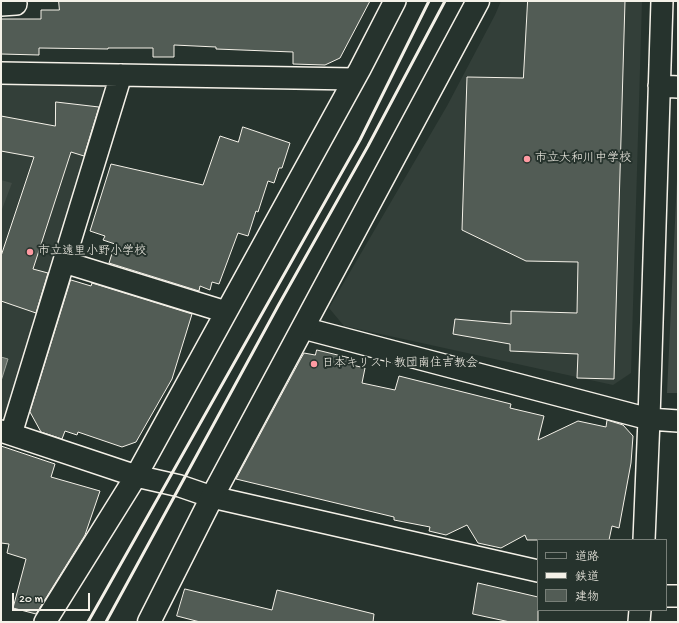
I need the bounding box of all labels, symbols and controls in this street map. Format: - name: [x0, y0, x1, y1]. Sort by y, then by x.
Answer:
- place label: 市立大和川中学校: [535, 152, 631, 166]
- marker: 市立大和川中学校: [522, 154, 532, 164]
- place label: 市立遠里小野小学校: [38, 245, 146, 259]
- marker: 市立遠里小野小学校: [25, 247, 35, 257]
- place label: 日本キリスト教団南住吉教会: [322, 357, 478, 371]
- marker: 日本キリスト教団南住吉教会: [309, 359, 319, 369]
- legend: [537, 539, 667, 611]
- text: 道路: [575, 551, 599, 565]
- text: 鉄道: [575, 571, 599, 585]
- scale bar: [14, 585, 92, 611]
- text: 建物: [575, 591, 599, 605]
- text: 20 m: [19, 593, 43, 607]

